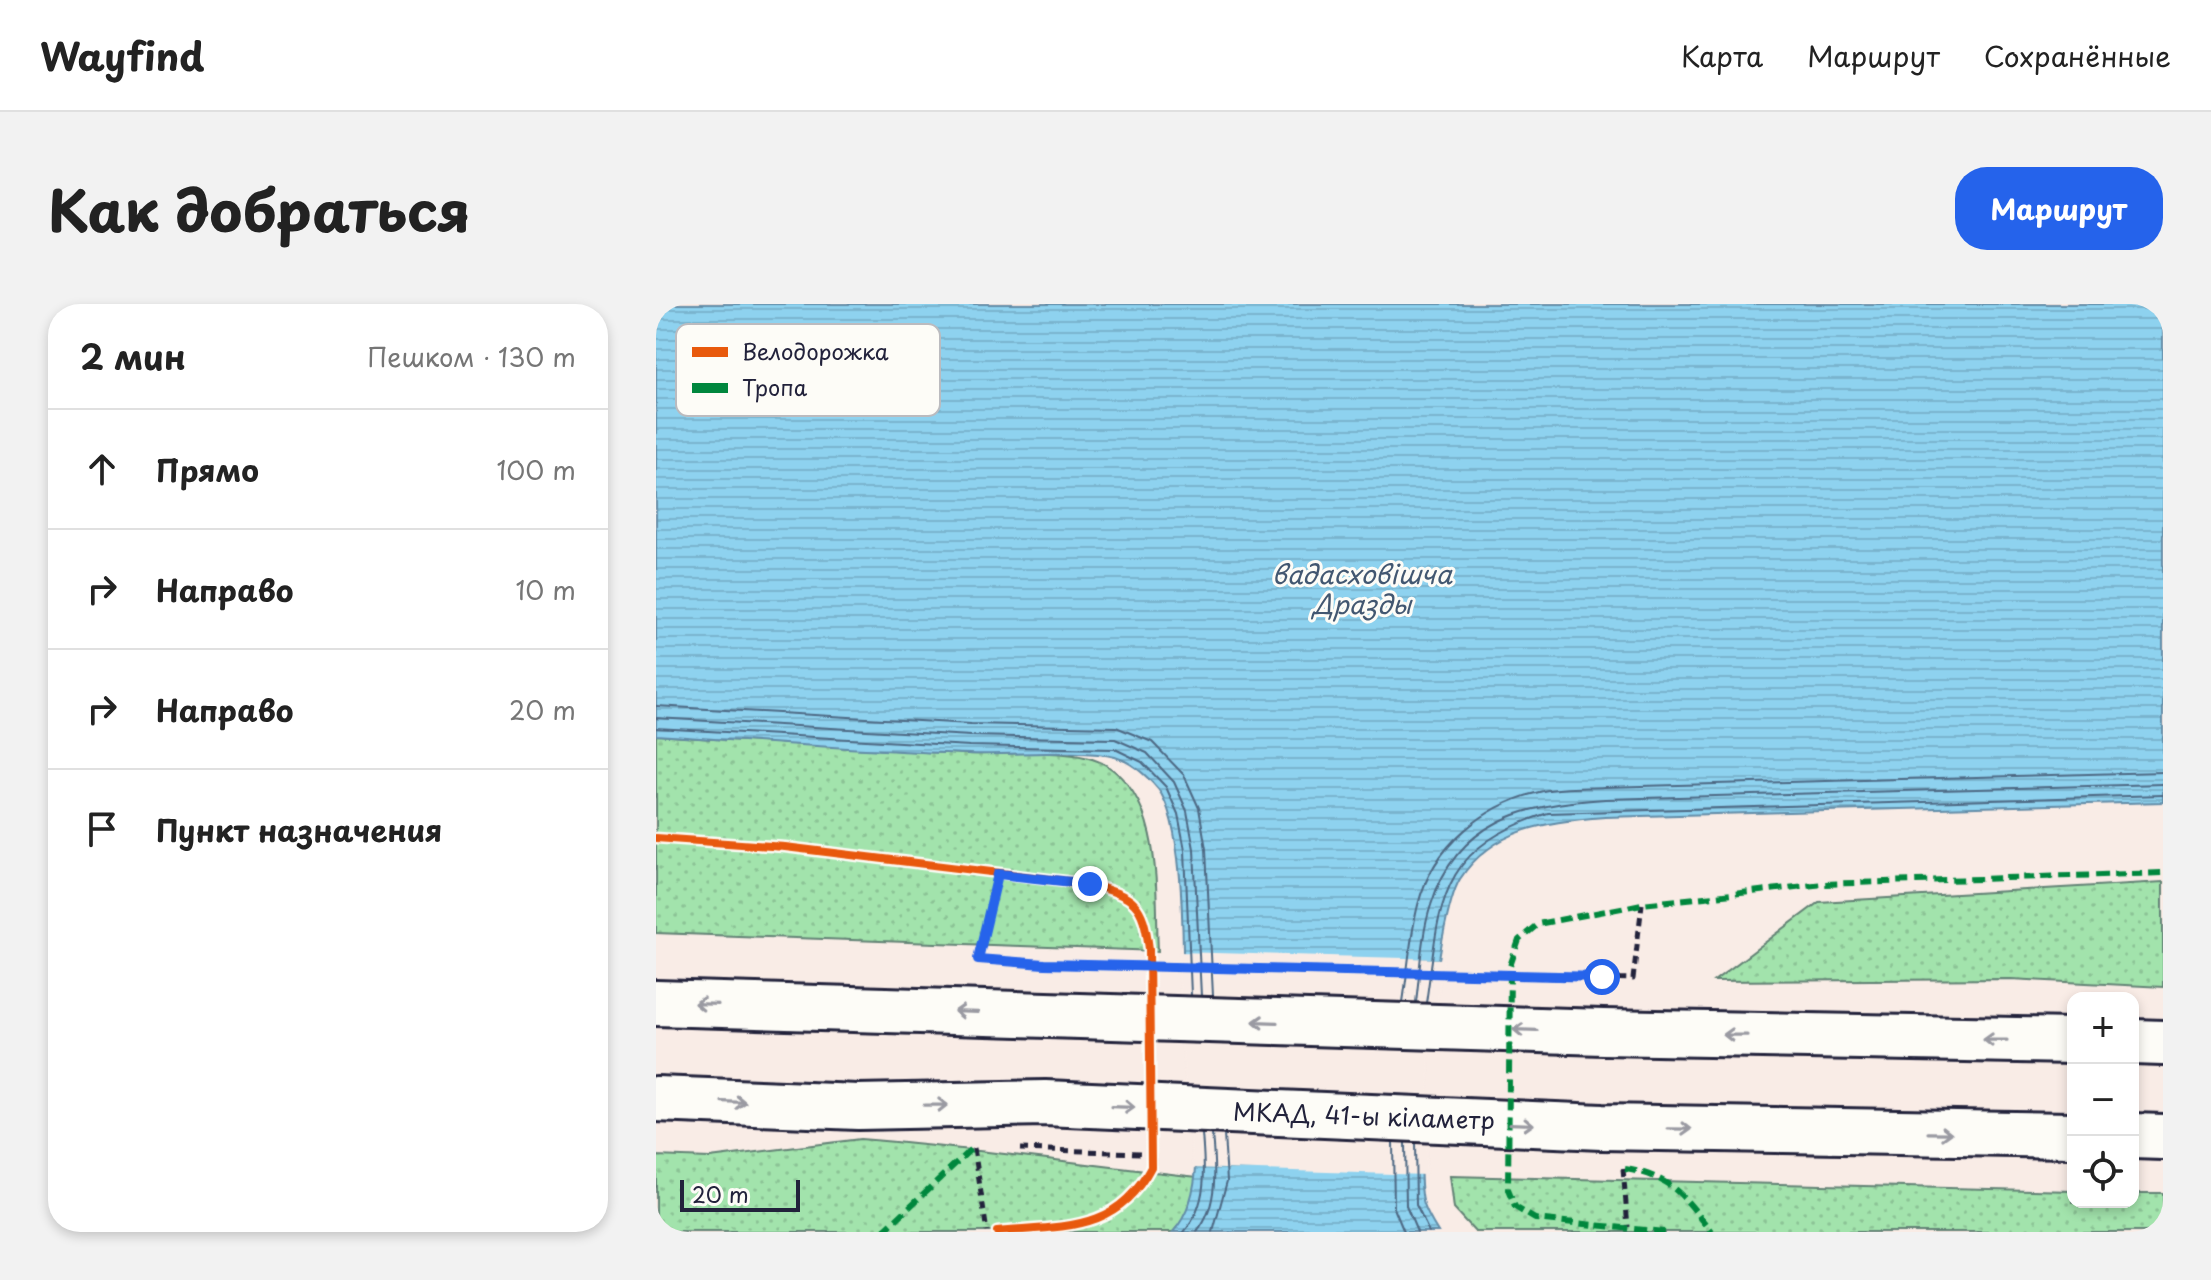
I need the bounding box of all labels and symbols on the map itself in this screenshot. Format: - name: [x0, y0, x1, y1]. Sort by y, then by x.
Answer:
- legend: [676, 324, 940, 416]
- text: Велодорожка: [742, 334, 889, 367]
- text: Тропа: [742, 370, 808, 403]
- water label: вадасховішча Дразды: [1272, 554, 1453, 623]
- route end: [1072, 866, 1108, 902]
- route start: [1584, 959, 1620, 995]
- one-way arrow: [693, 997, 720, 1012]
- one-way arrow: [953, 1005, 980, 1020]
- one-way arrow: [1252, 1014, 1279, 1029]
- one-way arrow: [1512, 1022, 1539, 1037]
- one-way arrow: [1722, 1027, 1749, 1042]
- one-way arrow: [1982, 1032, 2009, 1047]
- street label: МКАД, 41-ы кіламетр: [1233, 1092, 1496, 1138]
- one-way arrow: [720, 1095, 747, 1110]
- one-way arrow: [922, 1098, 949, 1113]
- one-way arrow: [1109, 1099, 1136, 1114]
- one-way arrow: [1508, 1117, 1535, 1132]
- one-way arrow: [1666, 1121, 1693, 1137]
- one-way arrow: [1926, 1125, 1953, 1141]
- scale bar: [680, 1176, 800, 1212]

